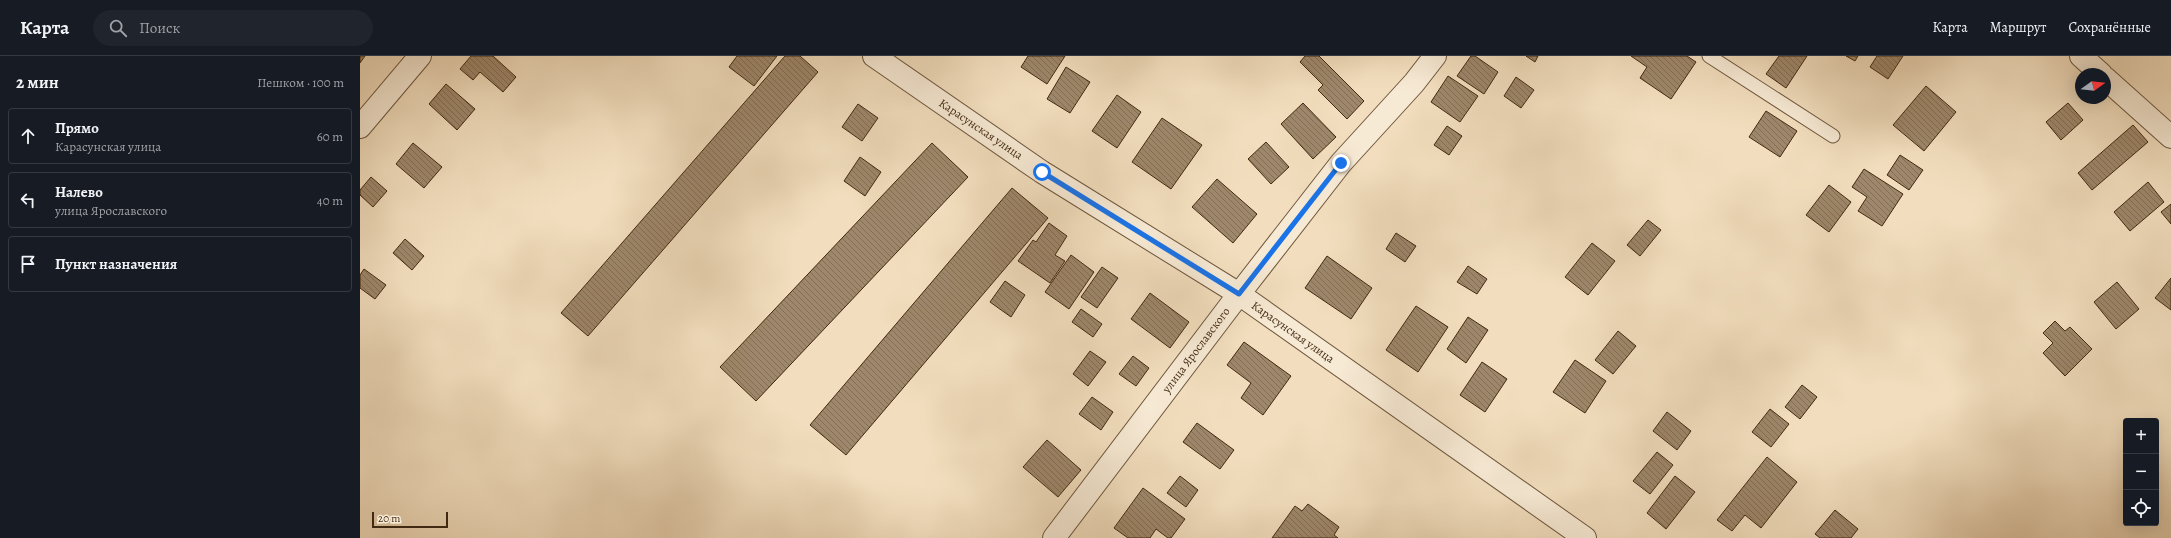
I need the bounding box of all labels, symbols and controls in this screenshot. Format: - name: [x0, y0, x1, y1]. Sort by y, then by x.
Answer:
- search box: [93, 10, 373, 46]
- text: Карта: [20, 15, 69, 41]
- icon: search: [107, 17, 129, 39]
- text: Поиск: [139, 18, 180, 38]
- text: Карта: [1933, 18, 1968, 37]
- text: Маршрут: [1990, 18, 2046, 37]
- text: Сохранённые: [2068, 18, 2151, 37]
- north arrow: [2075, 68, 2111, 104]
- text: 2 мин: [16, 71, 59, 94]
- text: Пешком · 100 m: [257, 74, 344, 91]
- street label: Карасунская улица: [936, 95, 1027, 163]
- text: Прямо: [55, 118, 99, 138]
- icon: ahead: [17, 125, 39, 147]
- text: 60 m: [317, 128, 343, 145]
- text: Карасунская улица: [55, 138, 161, 155]
- route end: [1332, 154, 1350, 172]
- route start: [1033, 163, 1051, 181]
- text: Налево: [55, 182, 103, 202]
- icon: left: [17, 189, 39, 211]
- text: 40 m: [317, 192, 343, 209]
- text: улица Ярославского: [55, 202, 167, 219]
- icon: arrive: [17, 253, 39, 275]
- text: Пункт назначения: [55, 254, 177, 274]
- street label: Карасунская улица: [1248, 297, 1338, 367]
- street label: улица Ярославского: [1158, 304, 1234, 397]
- map controls: [2123, 418, 2159, 526]
- button: +: [2123, 418, 2159, 454]
- button: −: [2123, 454, 2159, 490]
- button: locate: [2123, 490, 2159, 526]
- scale bar: [372, 510, 448, 529]
- text: 20 m: [378, 511, 400, 526]

